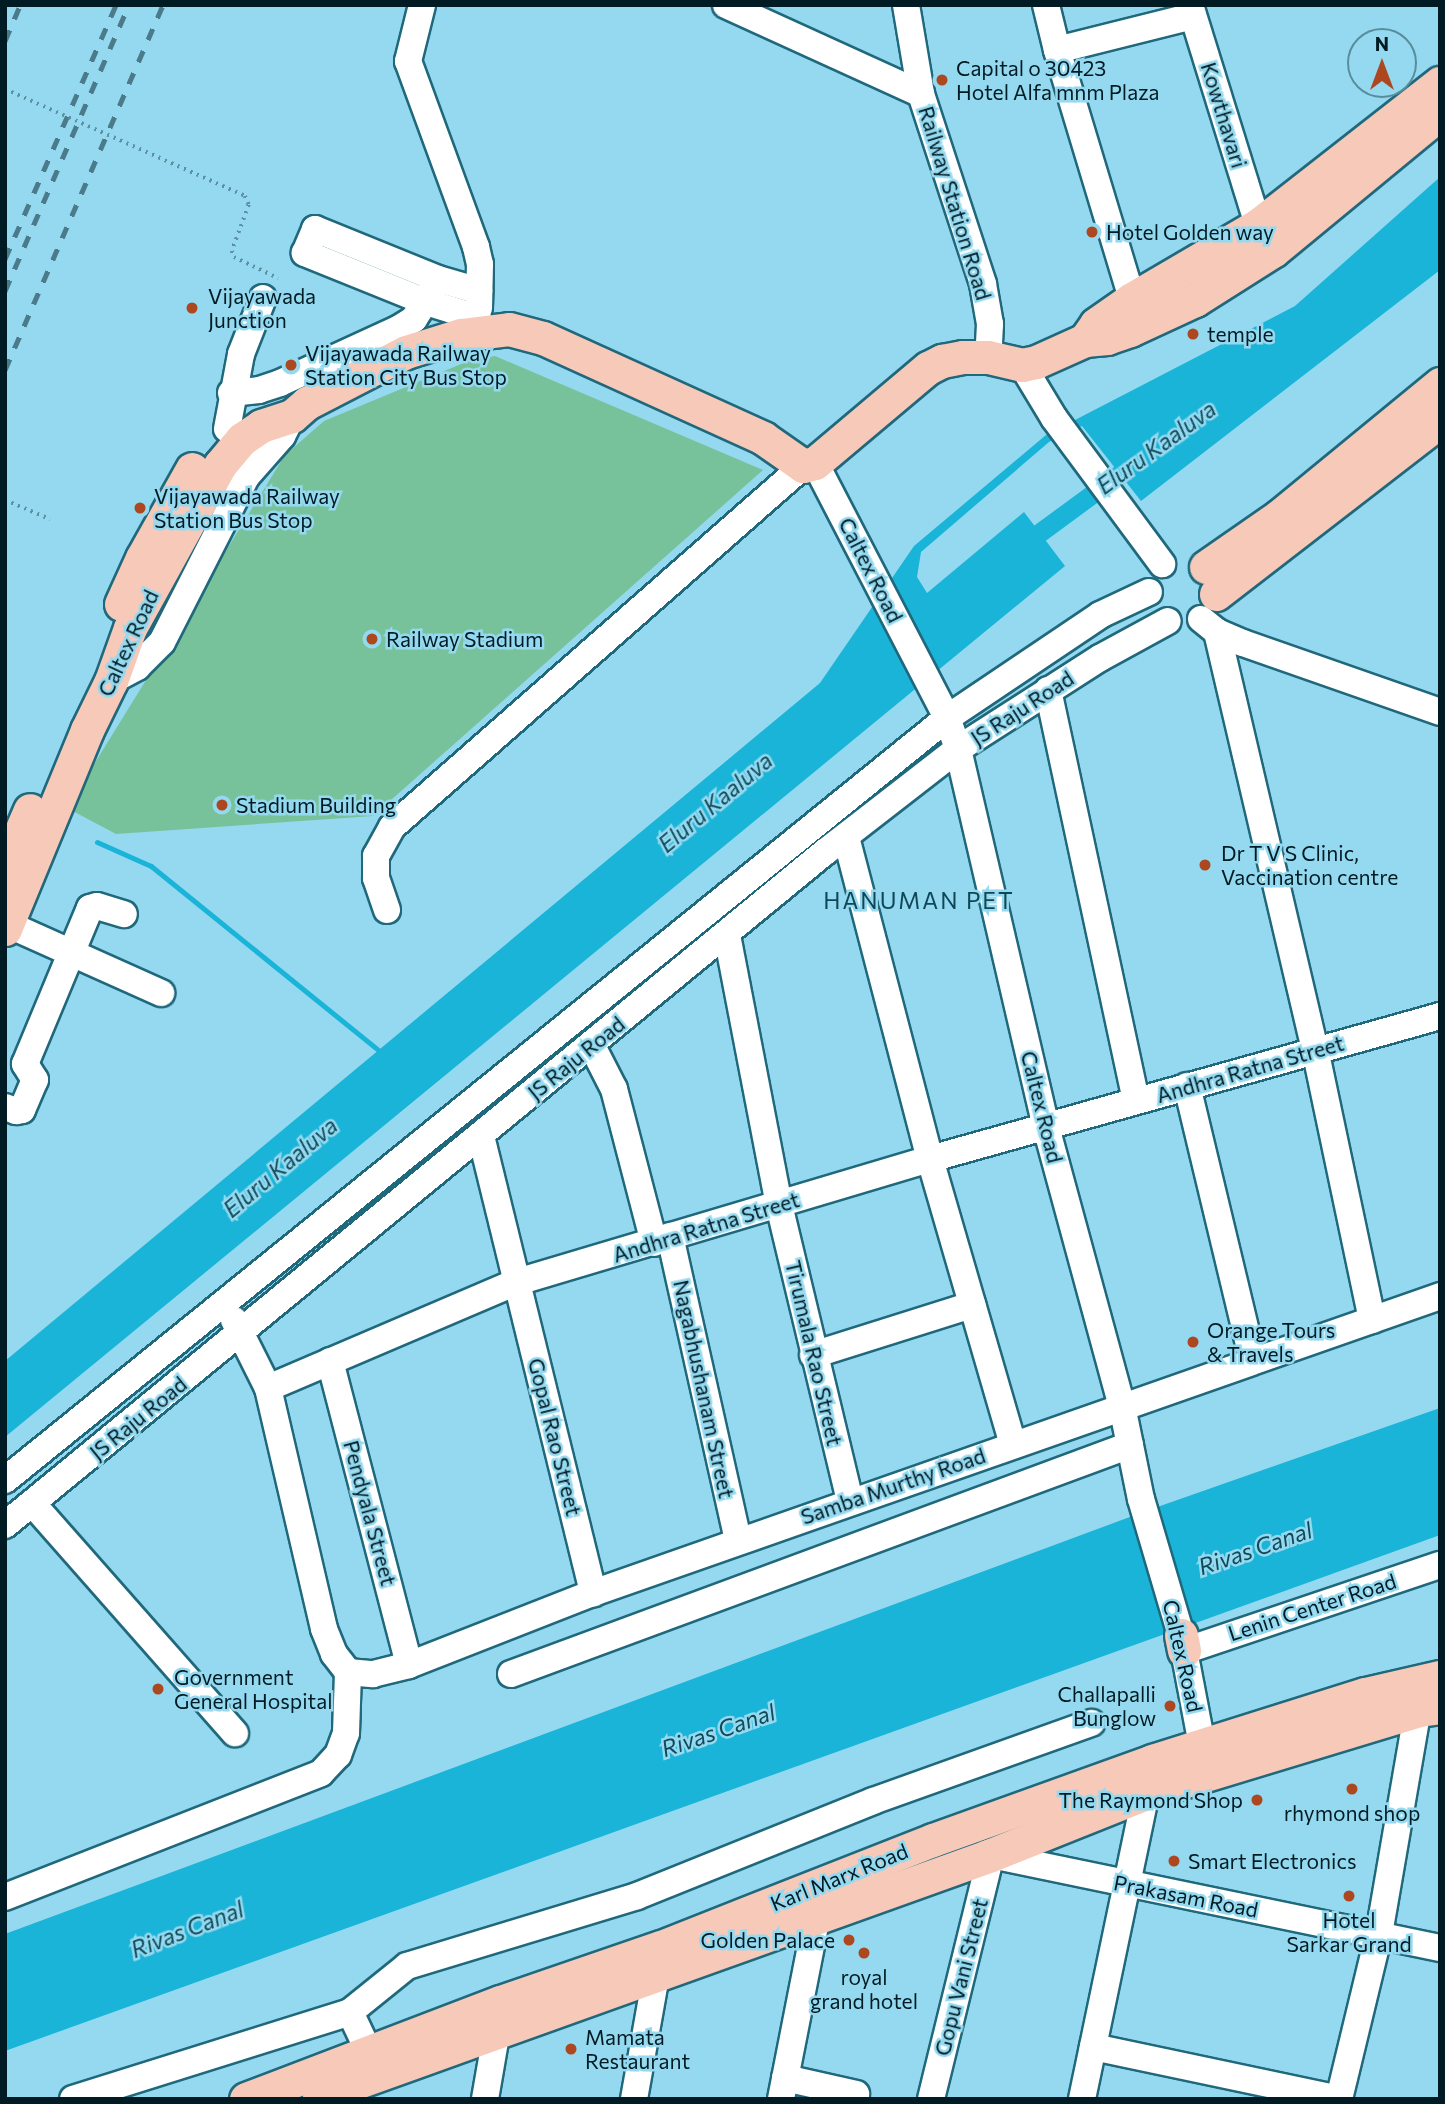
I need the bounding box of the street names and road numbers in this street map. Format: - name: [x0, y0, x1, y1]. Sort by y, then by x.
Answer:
- street label: Kowthavari: [1196, 59, 1252, 171]
- street label: Railway Station Road: [914, 103, 996, 303]
- street label: Caltex Road: [834, 513, 908, 627]
- street label: Caltex Road: [92, 586, 164, 700]
- street label: JS Raju Road: [966, 665, 1078, 751]
- street label: JS Raju Road: [522, 1011, 630, 1105]
- street label: Andhra Ratna Street: [1153, 1030, 1347, 1108]
- street label: Caltex Road: [1016, 1048, 1068, 1166]
- street label: Andhra Ratna Street: [610, 1187, 802, 1267]
- street label: Tirumala Rao Street: [780, 1258, 848, 1448]
- street label: Nagabhushanam Street: [669, 1278, 739, 1500]
- street label: Gopal Rao Street: [523, 1356, 587, 1518]
- street label: JS Raju Road: [84, 1371, 192, 1465]
- street label: Pendyala Street: [338, 1438, 402, 1588]
- street label: Samba Murthy Road: [797, 1443, 989, 1529]
- street label: Lenin Center Road: [1225, 1568, 1399, 1646]
- street label: Caltex Road: [1158, 1597, 1208, 1715]
- street label: Karl Marx Road: [766, 1838, 912, 1916]
- street label: Prakasam Road: [1112, 1870, 1260, 1922]
- street label: Gopu Vani Street: [929, 1896, 993, 2058]

